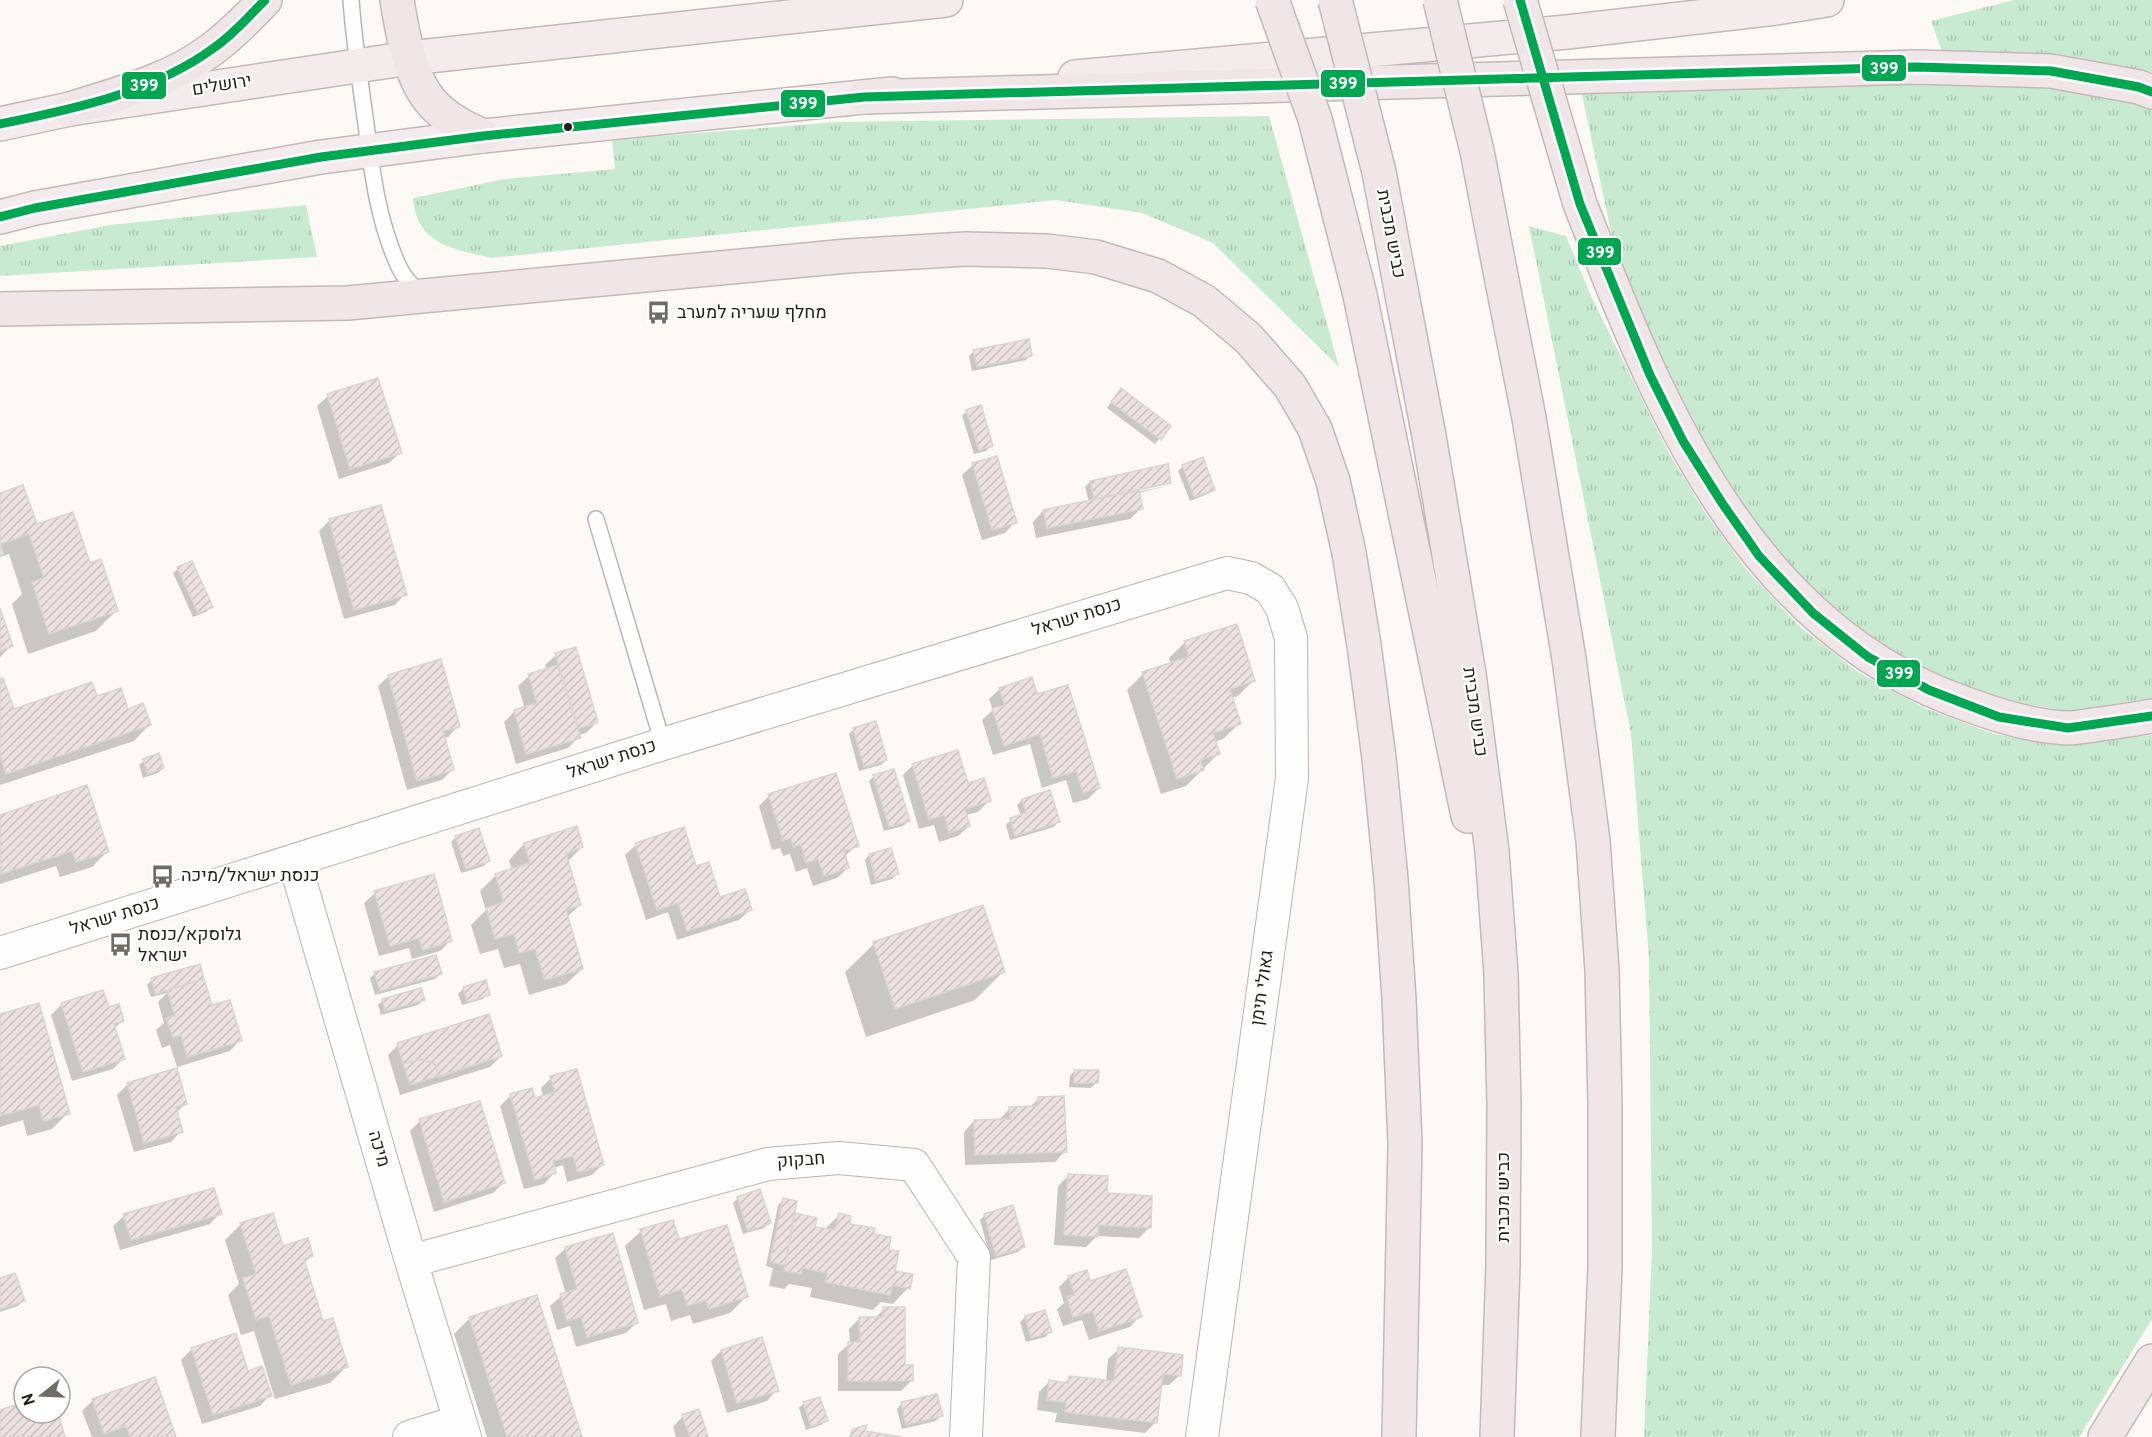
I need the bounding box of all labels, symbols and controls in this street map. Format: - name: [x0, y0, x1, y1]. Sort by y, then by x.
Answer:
- line badge: 399: [1861, 54, 1907, 82]
- text: 399: [1869, 60, 1899, 80]
- line badge: 399: [1320, 69, 1366, 98]
- street label: ירושלים: [191, 70, 253, 102]
- line badge: 399: [121, 71, 167, 100]
- text: 399: [1328, 75, 1358, 95]
- text: 399: [129, 77, 159, 97]
- line badge: 399: [780, 89, 826, 118]
- text: 399: [788, 95, 818, 115]
- unlabelled marker: [562, 121, 574, 133]
- street label: כביש מכבית: [1370, 187, 1410, 281]
- line badge: 399: [1577, 237, 1622, 266]
- text: 399: [1585, 244, 1615, 264]
- bus stop icon: מחלף שעריה למערב: [646, 300, 672, 326]
- place label: מחלף שעריה למערב: [677, 302, 827, 325]
- street label: כנסת ישראל: [1029, 593, 1125, 643]
- line badge: 399: [1876, 659, 1921, 688]
- text: 399: [1884, 665, 1914, 685]
- street label: כביש מכבית: [1456, 666, 1492, 758]
- street label: כנסת ישראל: [564, 735, 660, 785]
- bus stop icon: כנסת ישראל/מיכה: [150, 863, 176, 889]
- place label: כנסת ישראל/מיכה: [181, 865, 319, 888]
- street label: כנסת ישראל: [67, 892, 163, 942]
- place label: גלוסקא/כנסת ישראל: [138, 924, 241, 968]
- bus stop icon: גלוסקא/כנסת ישראל: [107, 932, 133, 958]
- street label: גאולי תימן: [1246, 949, 1280, 1027]
- street label: מיכה: [362, 1128, 394, 1170]
- street label: חבקוק: [776, 1148, 826, 1174]
- street label: כביש מכבית: [1493, 1152, 1516, 1242]
- north arrow: [12, 1365, 72, 1425]
- text: N: [18, 1390, 41, 1408]

